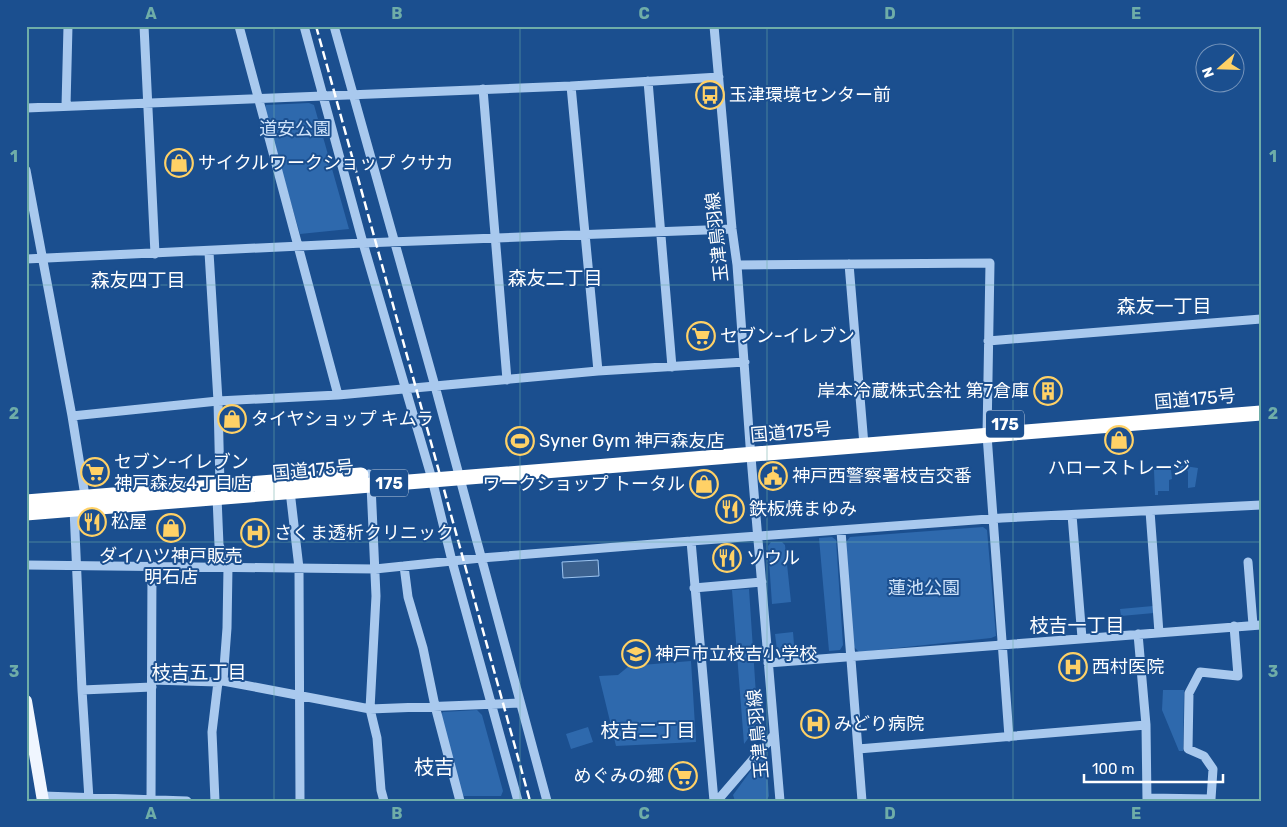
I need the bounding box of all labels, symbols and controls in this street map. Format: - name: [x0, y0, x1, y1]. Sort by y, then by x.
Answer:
- text: A: [145, 4, 157, 23]
- text: B: [391, 4, 403, 23]
- text: C: [638, 4, 650, 23]
- text: D: [884, 4, 896, 23]
- text: E: [1131, 4, 1141, 23]
- north arrow: [1194, 42, 1244, 92]
- text: N: [1199, 65, 1218, 80]
- bus stop icon: 玉津環境センター前: [695, 80, 725, 110]
- place label: 玉津環境センター前: [729, 84, 891, 106]
- park label: 道安公園: [259, 118, 331, 140]
- text: 1: [10, 147, 18, 166]
- text: 1: [1269, 147, 1277, 166]
- shop icon: サイクルワークショップ クサカ: [164, 148, 194, 178]
- place label: サイクルワークショップ クサカ: [198, 152, 454, 174]
- street label: 玉津鳥羽線: [701, 191, 733, 283]
- district label: 森友二丁目: [507, 267, 603, 290]
- district label: 森友四丁目: [90, 269, 186, 292]
- district label: 森友一丁目: [1116, 295, 1212, 318]
- supermarket icon: セブン-イレブン: [686, 321, 716, 351]
- place label: セブン-イレブン: [720, 325, 855, 347]
- building icon: 岸本冷蔵株式会社 第7倉庫: [1033, 376, 1063, 406]
- place label: 岸本冷蔵株式会社 第7倉庫: [817, 380, 1029, 402]
- street label: 国道175号: [1153, 384, 1237, 414]
- text: 2: [9, 404, 19, 423]
- shop icon: タイヤショップ キムラ: [217, 404, 247, 434]
- text: 2: [1268, 404, 1278, 423]
- place label: タイヤショップ キムラ: [251, 408, 434, 430]
- road number: 175: [986, 410, 1024, 438]
- street label: 国道175号: [749, 417, 833, 447]
- shop icon: ハローストレージ: [1104, 425, 1134, 455]
- sports icon: Syner Gym 神戸森友店: [505, 426, 535, 456]
- place label: Syner Gym 神戸森友店: [539, 430, 725, 452]
- place label: セブン-イレブン 神戸森友4丁目店: [114, 451, 251, 494]
- street label: 国道175号: [271, 455, 355, 485]
- supermarket icon: セブン-イレブン 神戸森友4丁目店: [80, 457, 110, 487]
- place label: ハローストレージ: [1048, 457, 1190, 479]
- public building icon: 神戸西警察署枝吉交番: [758, 461, 788, 491]
- place label: 神戸西警察署枝吉交番: [792, 465, 972, 487]
- road number: 175: [370, 469, 408, 496]
- shop icon: ワークショップ トータル: [689, 469, 719, 499]
- place label: ワークショップ トータル: [483, 473, 685, 495]
- restaurant icon: 鉄板焼まゆみ: [715, 494, 745, 524]
- place label: 鉄板焼まゆみ: [749, 498, 857, 520]
- restaurant icon: 松屋: [77, 507, 107, 537]
- place label: 松屋: [111, 511, 147, 533]
- shop icon: ダイハツ神戸販売 明石店: [156, 513, 186, 543]
- hospital icon: さくま透析クリニック: [240, 518, 270, 548]
- place label: さくま透析クリニック: [274, 522, 454, 544]
- restaurant icon: ソウル: [712, 543, 742, 573]
- place label: ダイハツ神戸販売 明石店: [99, 545, 243, 588]
- place label: ソウル: [746, 547, 800, 569]
- park label: 蓮池公園: [888, 577, 960, 599]
- district label: 枝吉一丁目: [1029, 614, 1125, 637]
- school or university icon: 神戸市立枝吉小学校: [621, 639, 651, 669]
- place label: 神戸市立枝吉小学校: [655, 643, 817, 665]
- hospital icon: 西村医院: [1058, 652, 1088, 682]
- place label: 西村医院: [1092, 656, 1164, 678]
- district label: 枝吉五丁目: [151, 661, 247, 684]
- text: 3: [9, 662, 19, 681]
- text: 3: [1268, 662, 1278, 681]
- street label: 玉津鳥羽線: [743, 688, 773, 780]
- hospital icon: みどり病院: [800, 709, 830, 739]
- place label: みどり病院: [834, 713, 924, 735]
- district label: 枝吉二丁目: [600, 719, 696, 742]
- scale bar: [1084, 752, 1223, 784]
- district label: 枝吉: [414, 755, 454, 779]
- text: 100 m: [1092, 760, 1134, 778]
- supermarket icon: めぐみの郷: [668, 761, 698, 791]
- place label: めぐみの郷: [573, 765, 664, 787]
- text: A: [145, 804, 157, 823]
- text: B: [391, 804, 403, 823]
- text: C: [638, 804, 650, 823]
- text: D: [884, 804, 896, 823]
- text: E: [1131, 804, 1141, 823]

